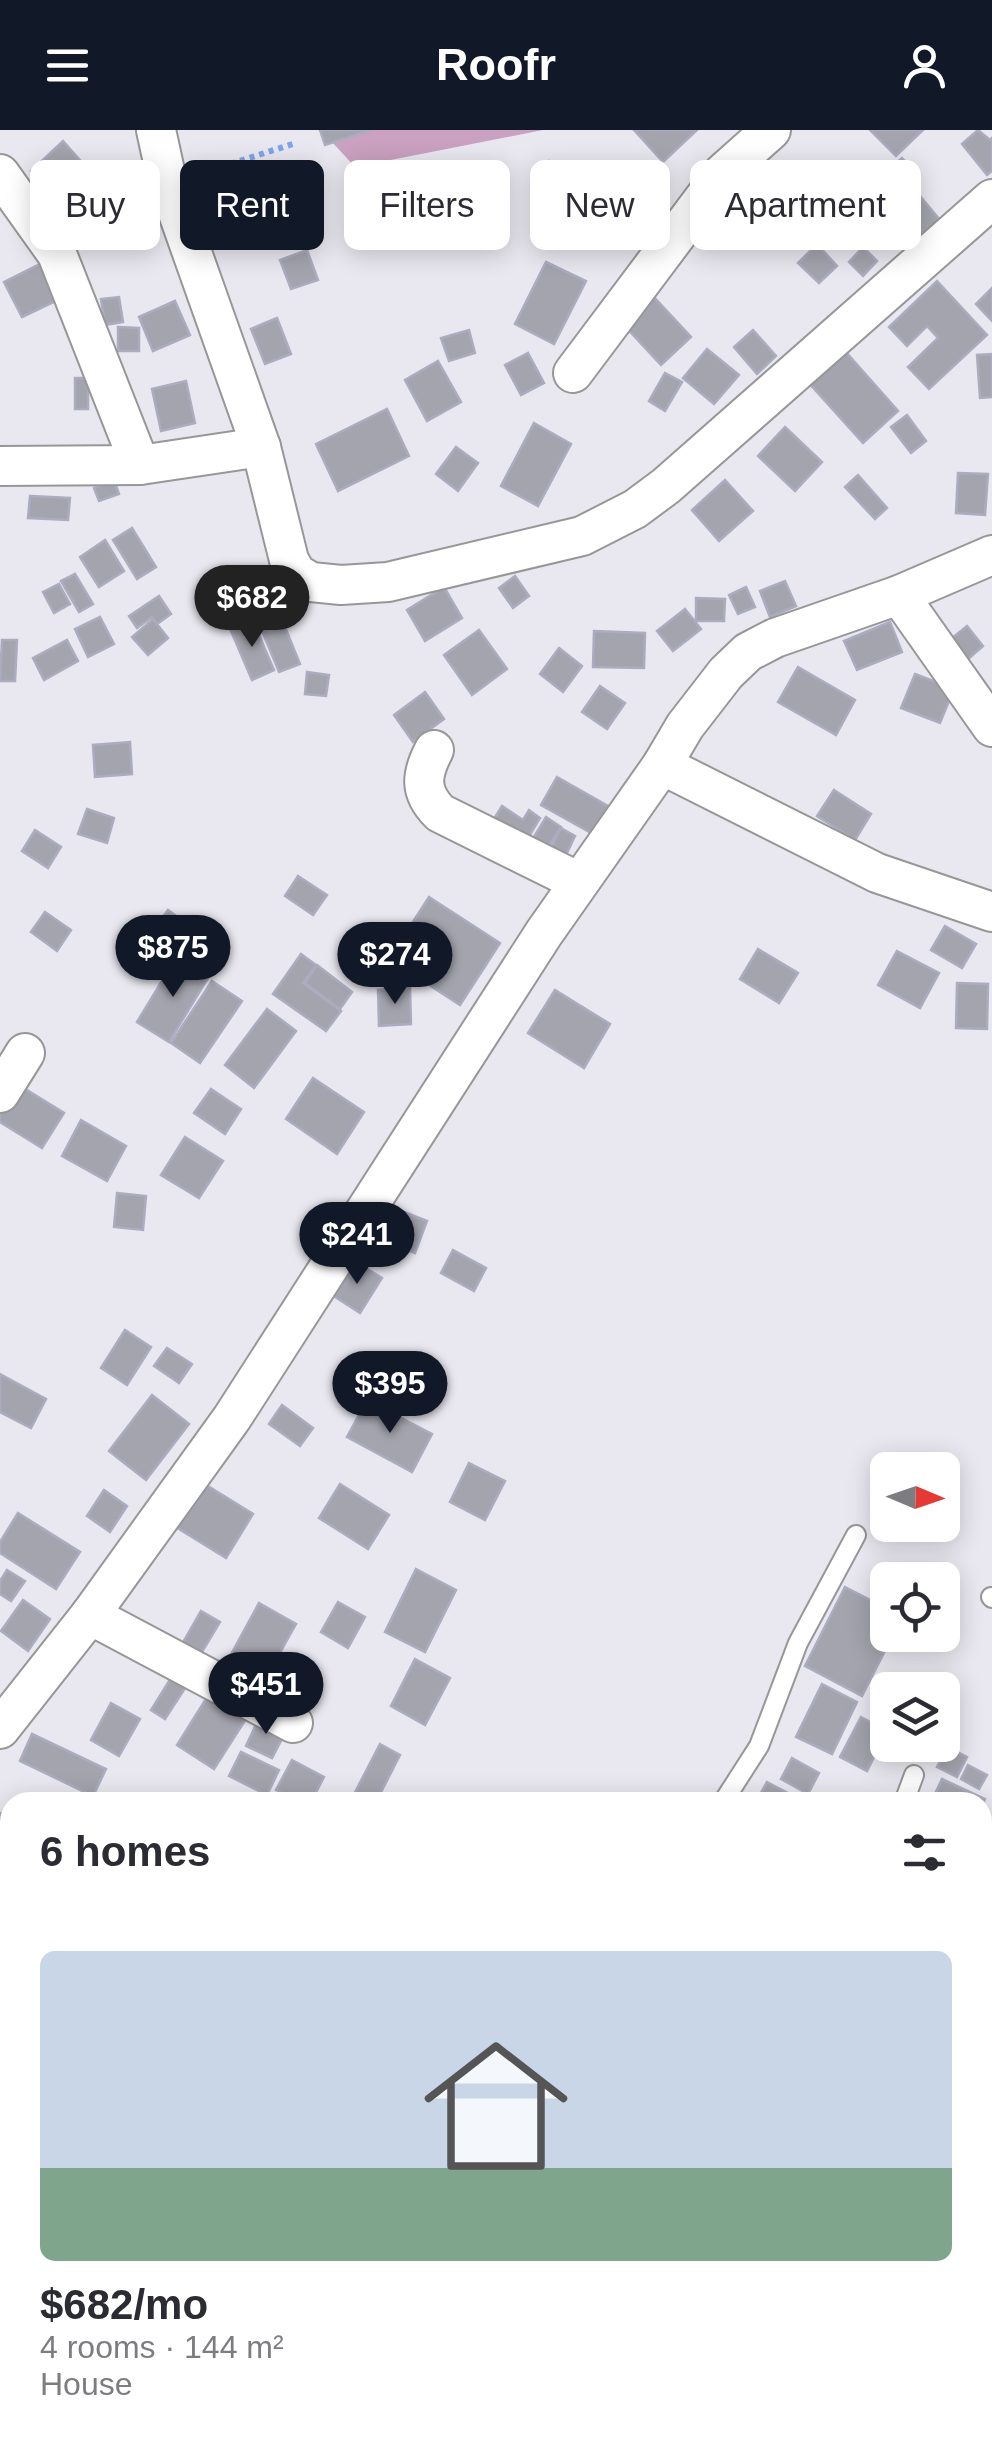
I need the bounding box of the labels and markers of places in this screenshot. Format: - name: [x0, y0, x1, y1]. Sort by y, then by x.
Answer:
- pin: $682: [193, 565, 311, 650]
- pin: $875: [114, 915, 232, 1000]
- pin: $274: [336, 922, 454, 1007]
- pin: $241: [298, 1202, 416, 1287]
- pin: $395: [331, 1351, 449, 1436]
- pin: $451: [207, 1652, 325, 1737]

